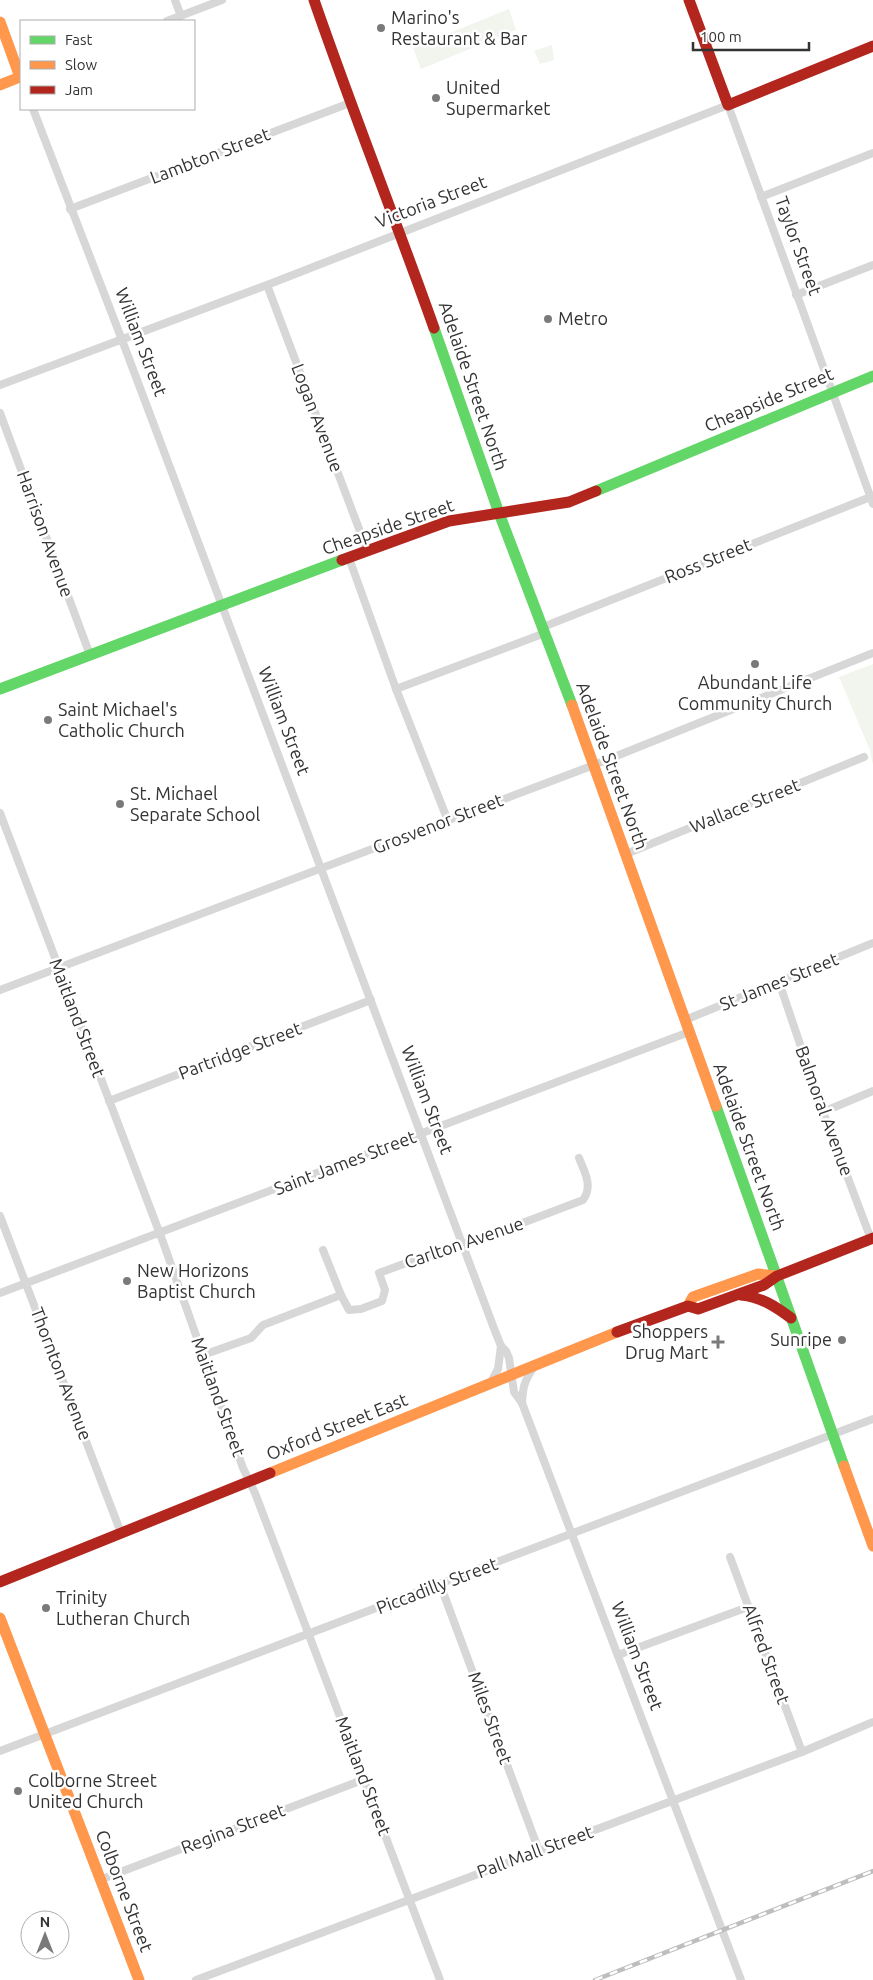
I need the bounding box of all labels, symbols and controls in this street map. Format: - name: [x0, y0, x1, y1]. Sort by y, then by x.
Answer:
- place label: Marino's Restaurant & Bar: [391, 7, 528, 48]
- legend: [20, 20, 195, 110]
- scale bar: [693, 20, 809, 52]
- marker: Marino's Restaurant & Bar: [375, 22, 387, 34]
- text: 100 m: [700, 28, 742, 45]
- text: Fast: [65, 31, 93, 48]
- text: Slow: [65, 56, 98, 73]
- place label: United Supermarket: [446, 77, 550, 118]
- text: Jam: [65, 81, 93, 98]
- marker: United Supermarket: [430, 92, 442, 104]
- street label: Lambton Street: [147, 123, 272, 187]
- street label: Victoria Street: [372, 171, 489, 231]
- street label: Taylor Street: [772, 194, 826, 298]
- street label: William Street: [112, 285, 172, 399]
- street label: Adelaide Street North: [436, 299, 512, 473]
- place label: Metro: [558, 308, 608, 328]
- marker: Metro: [542, 313, 554, 325]
- street label: Logan Avenue: [288, 361, 348, 475]
- street label: Cheapside Street: [701, 363, 836, 435]
- street label: Harrison Avenue: [14, 468, 78, 600]
- street label: Cheapside Street: [319, 494, 456, 558]
- street label: Ross Street: [661, 534, 754, 587]
- marker: Abundant Life Community Church: [749, 658, 761, 670]
- street label: William Street: [255, 664, 315, 778]
- place label: Abundant Life Community Church: [678, 672, 832, 713]
- street label: Adelaide Street North: [573, 679, 653, 852]
- place label: Saint Michael's Catholic Church: [58, 699, 185, 740]
- marker: Saint Michael's Catholic Church: [42, 714, 54, 726]
- street label: Wallace Street: [687, 774, 803, 836]
- place label: St. Michael Separate School: [130, 783, 260, 824]
- street label: Grosvenor Street: [370, 789, 506, 857]
- marker: St. Michael Separate School: [114, 798, 126, 810]
- street label: St James Street: [716, 948, 841, 1014]
- street label: Maitland Street: [46, 955, 110, 1080]
- street label: Partridge Street: [175, 1017, 304, 1083]
- street label: William Street: [398, 1043, 458, 1157]
- street label: Balmoral Avenue: [792, 1043, 858, 1178]
- street label: Adelaide Street North: [710, 1060, 790, 1233]
- street label: Saint James Street: [271, 1126, 418, 1198]
- street label: Carlton Avenue: [402, 1212, 526, 1272]
- place label: New Horizons Baptist Church: [137, 1260, 256, 1301]
- marker: New Horizons Baptist Church: [121, 1275, 133, 1287]
- street label: Thornton Avenue: [27, 1304, 96, 1443]
- place label: Shoppers Drug Mart: [625, 1321, 708, 1362]
- place label: Sunripe: [770, 1329, 832, 1349]
- street label: Maitland Street: [188, 1334, 250, 1459]
- marker: Sunripe: [836, 1334, 848, 1346]
- marker: Shoppers Drug Mart: [712, 1336, 724, 1348]
- street label: Oxford Street East: [263, 1389, 410, 1464]
- street label: Piccadilly Street: [373, 1553, 500, 1617]
- place label: Trinity Lutheran Church: [56, 1587, 190, 1628]
- street label: William Street: [608, 1599, 668, 1713]
- street label: Alfred Street: [740, 1601, 794, 1706]
- marker: Trinity Lutheran Church: [40, 1602, 52, 1614]
- street label: Miles Street: [465, 1669, 517, 1767]
- street label: Maitland Street: [332, 1713, 396, 1838]
- place label: Colborne Street United Church: [28, 1770, 157, 1811]
- marker: Colborne Street United Church: [12, 1785, 24, 1797]
- street label: Regina Street: [178, 1799, 287, 1857]
- street label: Pall Mall Street: [474, 1821, 595, 1881]
- street label: Colborne Street: [93, 1827, 157, 1954]
- north arrow: [20, 1910, 70, 1960]
- text: N: [40, 1914, 50, 1930]

